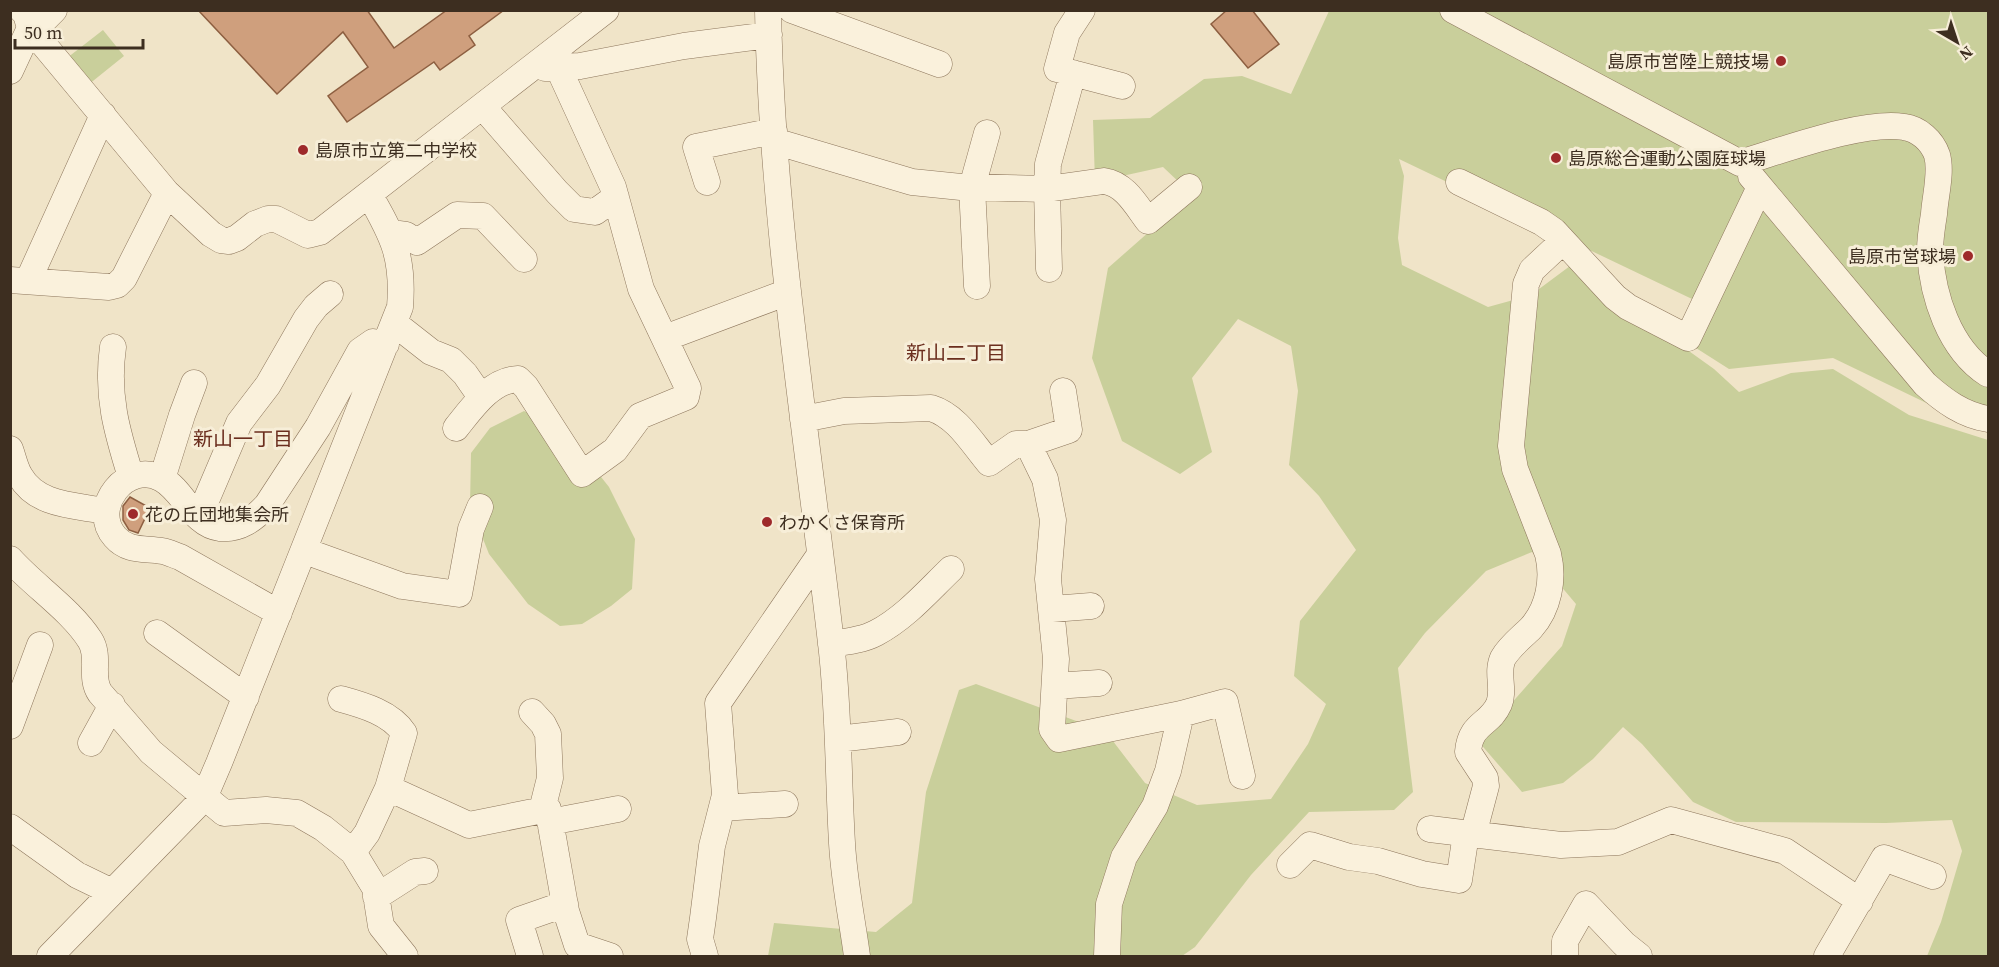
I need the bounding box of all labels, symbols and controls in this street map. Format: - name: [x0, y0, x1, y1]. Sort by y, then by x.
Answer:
- scale bar: [15, 12, 142, 50]
- north arrow: [1927, 12, 1987, 72]
- text: 50 m: [24, 20, 62, 45]
- text: N: [1955, 41, 1978, 66]
- place label: 島原市営陸上競技場: [1607, 49, 1769, 74]
- marker: 島原市営陸上競技場: [1774, 54, 1788, 68]
- place label: 島原市立第二中学校: [315, 138, 477, 163]
- marker: 島原市立第二中学校: [296, 143, 310, 157]
- place label: 島原総合運動公園庭球場: [1568, 146, 1766, 171]
- marker: 島原総合運動公園庭球場: [1549, 151, 1563, 165]
- place label: 島原市営球場: [1848, 244, 1956, 269]
- marker: 島原市営球場: [1961, 249, 1975, 263]
- district label: 新山二丁目: [906, 339, 1006, 367]
- district label: 新山一丁目: [193, 425, 293, 453]
- place label: 花の丘団地集会所: [145, 502, 289, 527]
- marker: 花の丘団地集会所: [126, 507, 140, 521]
- place label: わかくさ保育所: [779, 510, 905, 535]
- marker: わかくさ保育所: [760, 515, 774, 529]

